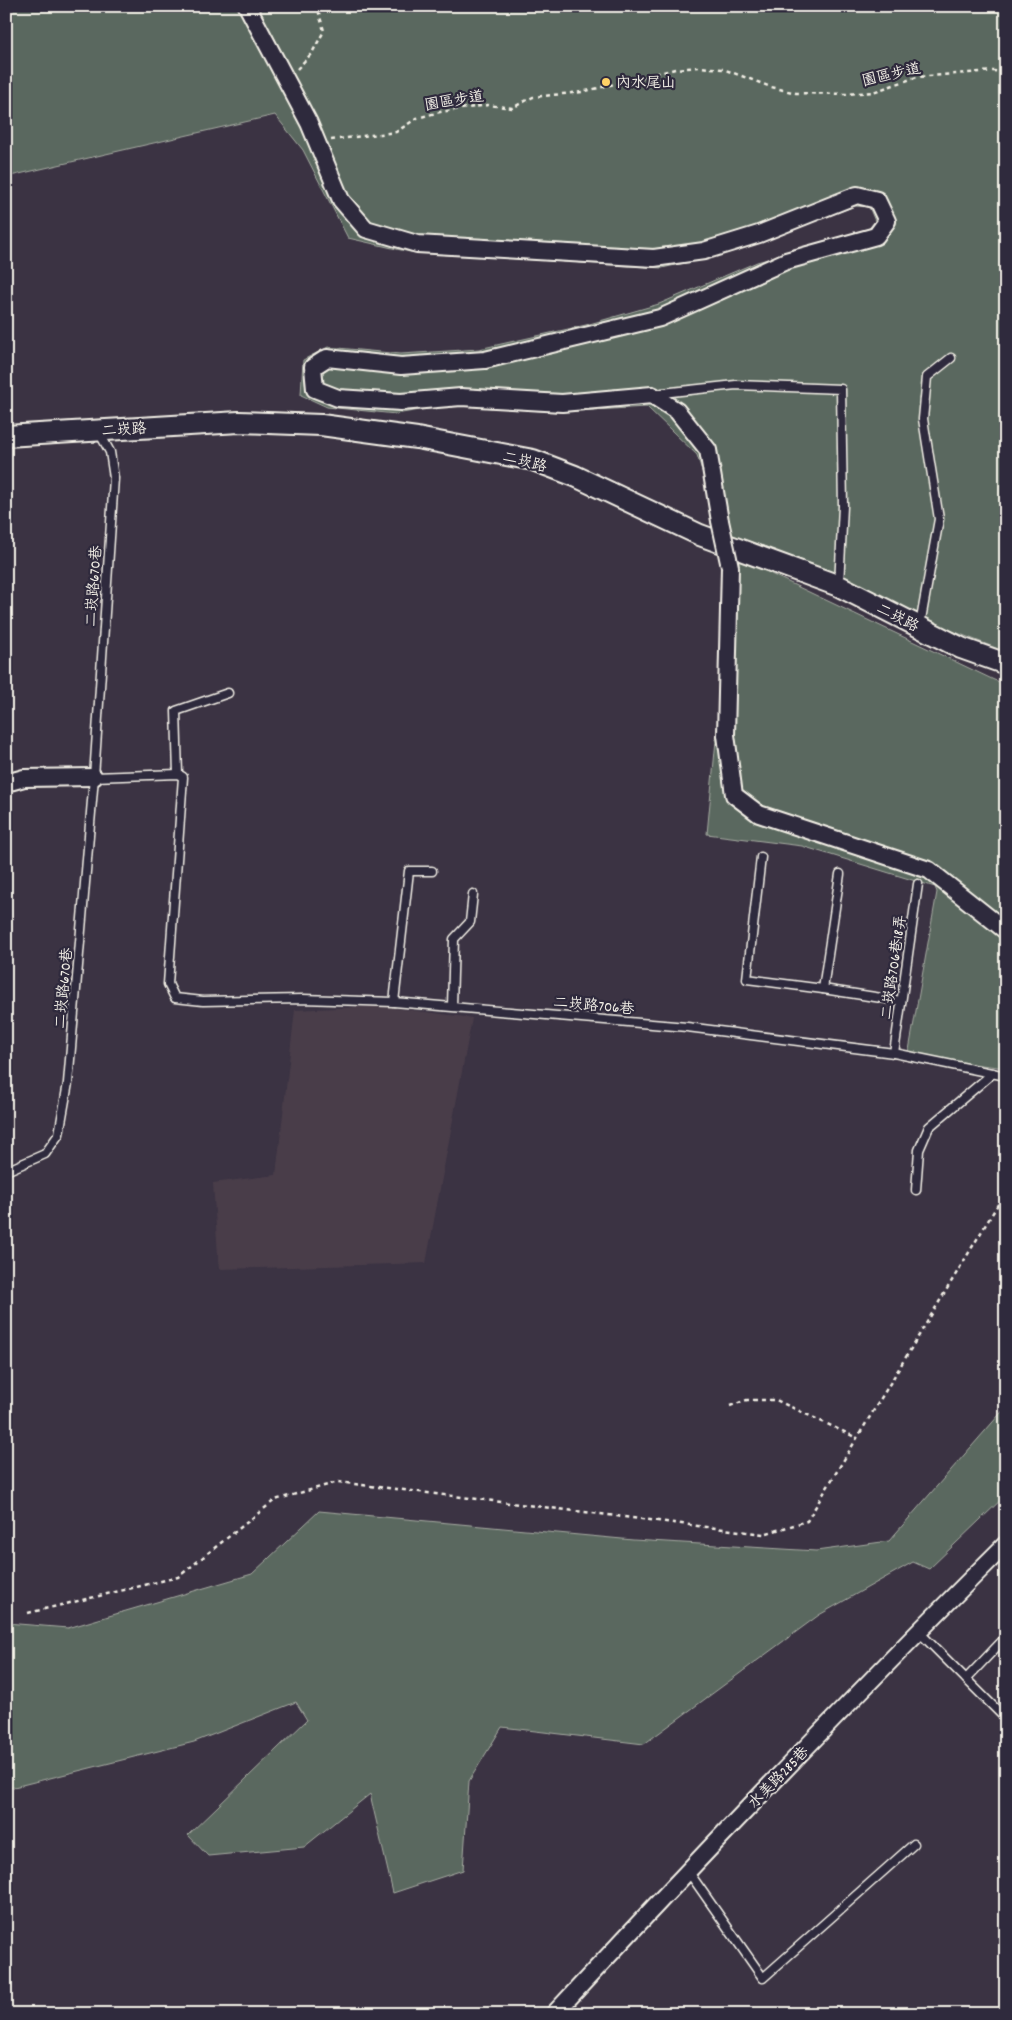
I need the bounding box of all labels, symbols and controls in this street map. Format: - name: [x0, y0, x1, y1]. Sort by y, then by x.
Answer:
- street label: 園區步道: [860, 58, 923, 93]
- place label: 內水尾山: [616, 73, 676, 95]
- marker: 內水尾山: [600, 76, 612, 88]
- street label: 園區步道: [423, 86, 486, 118]
- street label: 二崁路: [101, 418, 147, 444]
- street label: 二崁路: [500, 447, 549, 479]
- street label: 二崁路670巷: [81, 545, 109, 627]
- street label: 二崁路: [872, 599, 922, 639]
- street label: 二崁路706巷18弄: [877, 913, 913, 1021]
- street label: 二崁路670巷: [50, 947, 79, 1030]
- street label: 二崁路706巷: [552, 992, 635, 1021]
- street label: 水美路285巷: [744, 1742, 815, 1815]

